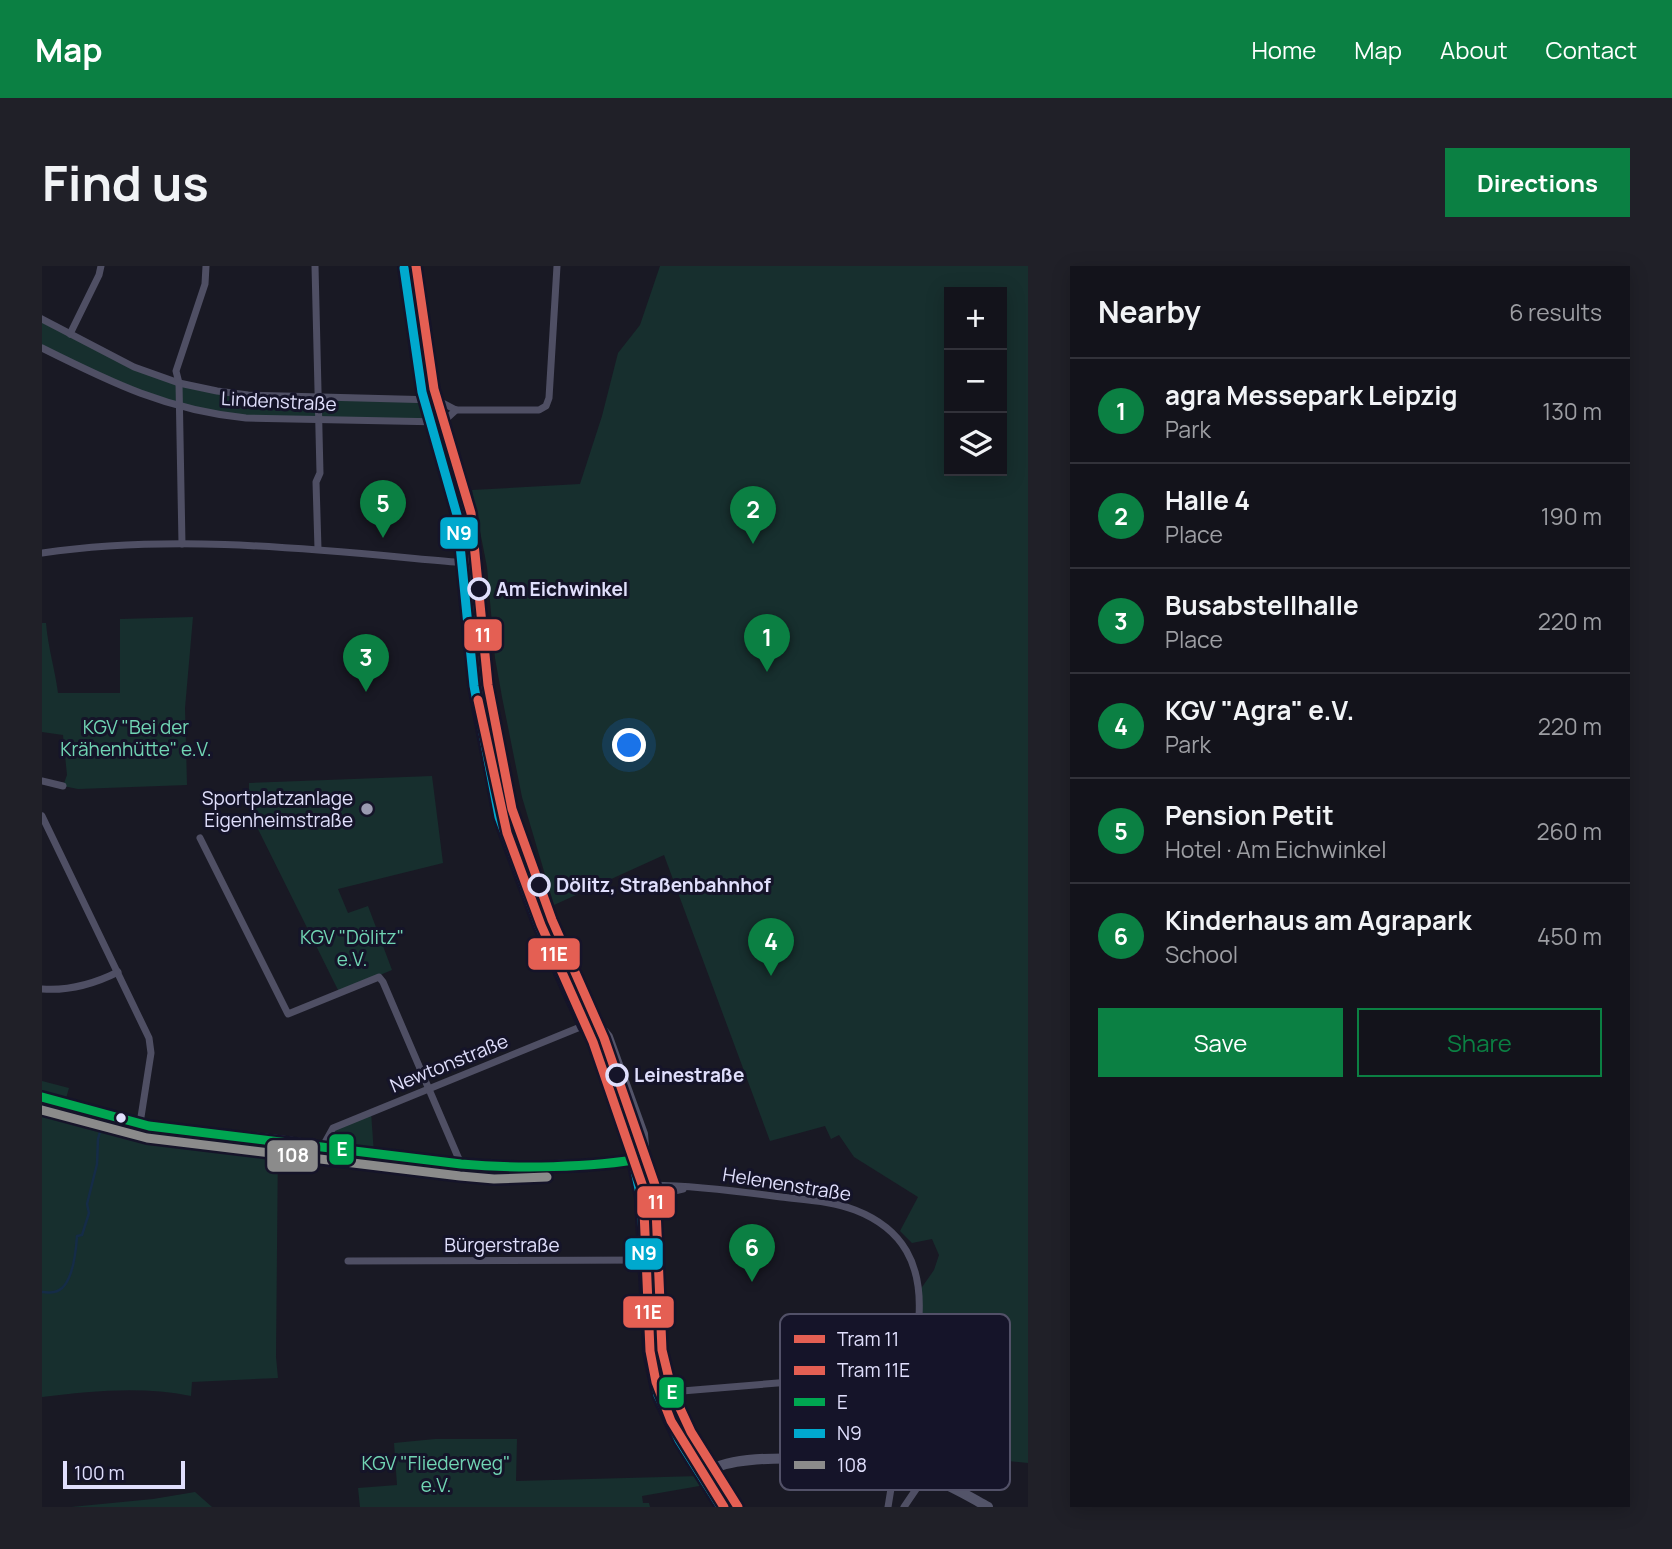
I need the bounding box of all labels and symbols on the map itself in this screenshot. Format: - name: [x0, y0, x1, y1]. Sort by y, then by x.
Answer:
- street label: Lindenstraße: [220, 385, 338, 417]
- pin: 5: [360, 480, 406, 538]
- pin: 2: [730, 486, 776, 544]
- line badge: N9: [439, 516, 479, 550]
- text: N9: [446, 520, 472, 546]
- place label: Am Eichwinkel: [496, 576, 628, 602]
- marker: Am Eichwinkel: [468, 578, 490, 600]
- pin: 1: [744, 614, 790, 672]
- line badge: 11: [463, 618, 503, 652]
- text: 11: [475, 622, 491, 648]
- pin: 3: [343, 634, 389, 692]
- park label: KGV "Bei der Krähenhütte" e.V.: [60, 714, 212, 762]
- your location: [612, 728, 646, 762]
- place label: Sportplatzanlage Eigenheimstraße: [202, 785, 353, 833]
- marker: Sportplatzanlage Eigenheimstraße: [359, 801, 375, 817]
- place label: Dölitz, Straßenbahnhof: [556, 872, 771, 898]
- marker: Dölitz, Straßenbahnhof: [528, 874, 550, 896]
- pin: 4: [748, 918, 794, 976]
- park label: KGV "Dölitz" e.V.: [300, 924, 404, 972]
- line badge: 11E: [527, 937, 581, 971]
- text: 11E: [540, 941, 568, 967]
- street label: Newtonstraße: [386, 1028, 512, 1098]
- place label: Leinestraße: [634, 1062, 744, 1088]
- marker: Leinestraße: [606, 1064, 628, 1086]
- unlabelled marker: [114, 1111, 128, 1125]
- line badge: E: [328, 1133, 355, 1166]
- text: E: [336, 1136, 348, 1162]
- line badge: 108: [266, 1139, 319, 1173]
- text: 108: [277, 1142, 309, 1168]
- street label: Helenenstraße: [721, 1161, 853, 1207]
- line badge: 11: [636, 1185, 676, 1219]
- text: 11: [648, 1189, 664, 1215]
- pin: 6: [729, 1224, 775, 1282]
- street label: Bürgerstraße: [444, 1232, 560, 1258]
- line badge: N9: [624, 1237, 664, 1271]
- text: N9: [631, 1240, 657, 1266]
- line badge: 11E: [622, 1295, 675, 1329]
- text: 11E: [634, 1299, 662, 1325]
- legend: [780, 1314, 1010, 1490]
- text: Tram 11: [837, 1326, 899, 1352]
- text: Tram 11E: [837, 1357, 910, 1383]
- line badge: E: [658, 1376, 685, 1409]
- text: E: [666, 1379, 678, 1405]
- text: E: [837, 1389, 848, 1415]
- text: N9: [837, 1420, 862, 1446]
- park label: KGV "Fliederweg" e.V.: [362, 1450, 510, 1498]
- text: 108: [837, 1452, 867, 1478]
- scale bar: [63, 1458, 186, 1490]

